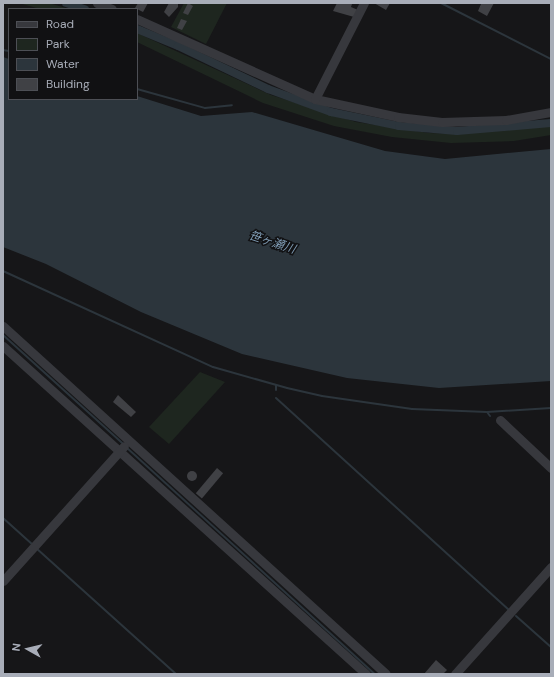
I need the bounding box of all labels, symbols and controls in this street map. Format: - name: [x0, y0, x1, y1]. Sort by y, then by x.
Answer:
- legend: [8, 8, 138, 100]
- text: Road: [46, 16, 74, 32]
- text: Park: [46, 36, 70, 52]
- text: Water: [46, 56, 79, 72]
- text: Building: [46, 76, 90, 92]
- water label: 笹ヶ瀬川: [247, 229, 297, 257]
- north arrow: [8, 629, 48, 669]
- text: N: [9, 642, 24, 652]

